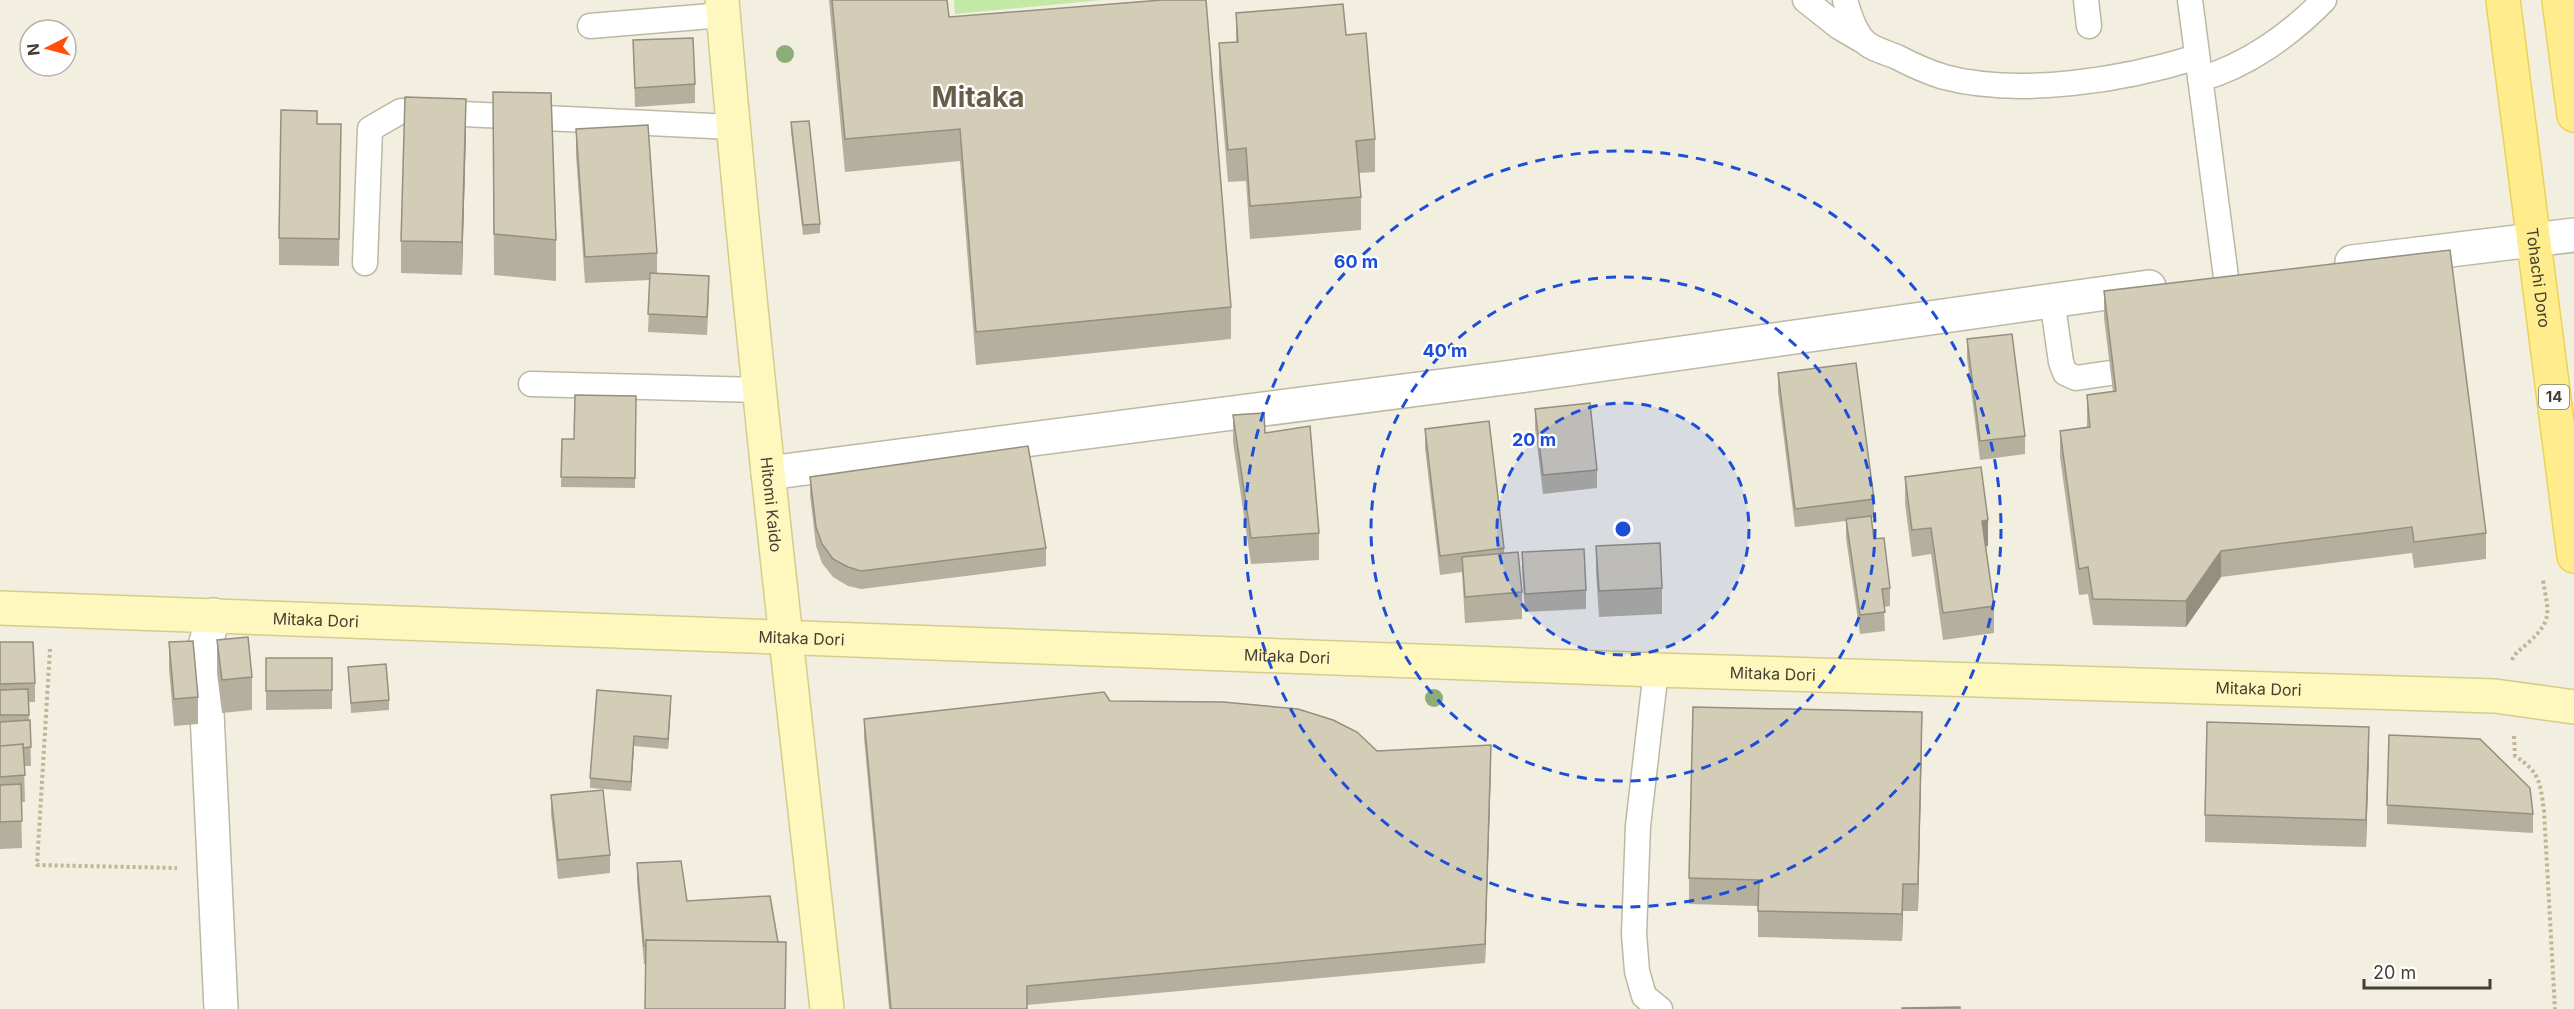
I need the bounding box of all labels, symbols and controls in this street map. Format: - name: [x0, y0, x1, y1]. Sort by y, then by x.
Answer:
- north arrow: [18, 18, 78, 78]
- text: N: [22, 42, 44, 57]
- district label: Mitaka: [932, 80, 1024, 114]
- street label: Tohachi Doro: [2522, 227, 2555, 329]
- text: 60 m: [1334, 251, 1378, 272]
- text: 40 m: [1423, 340, 1468, 361]
- road number: 14: [2539, 385, 2569, 409]
- text: 20 m: [1512, 429, 1556, 450]
- street label: Hitomi Kaido: [756, 456, 787, 553]
- centre of rings: [1613, 519, 1633, 539]
- street label: Mitaka Dori: [272, 608, 359, 631]
- street label: Mitaka Dori: [758, 626, 845, 650]
- street label: Mitaka Dori: [1244, 645, 1331, 668]
- street label: Mitaka Dori: [1729, 662, 1816, 685]
- street label: Mitaka Dori: [2215, 677, 2302, 700]
- scale bar: [2364, 952, 2490, 990]
- text: 20 m: [2373, 962, 2416, 983]

